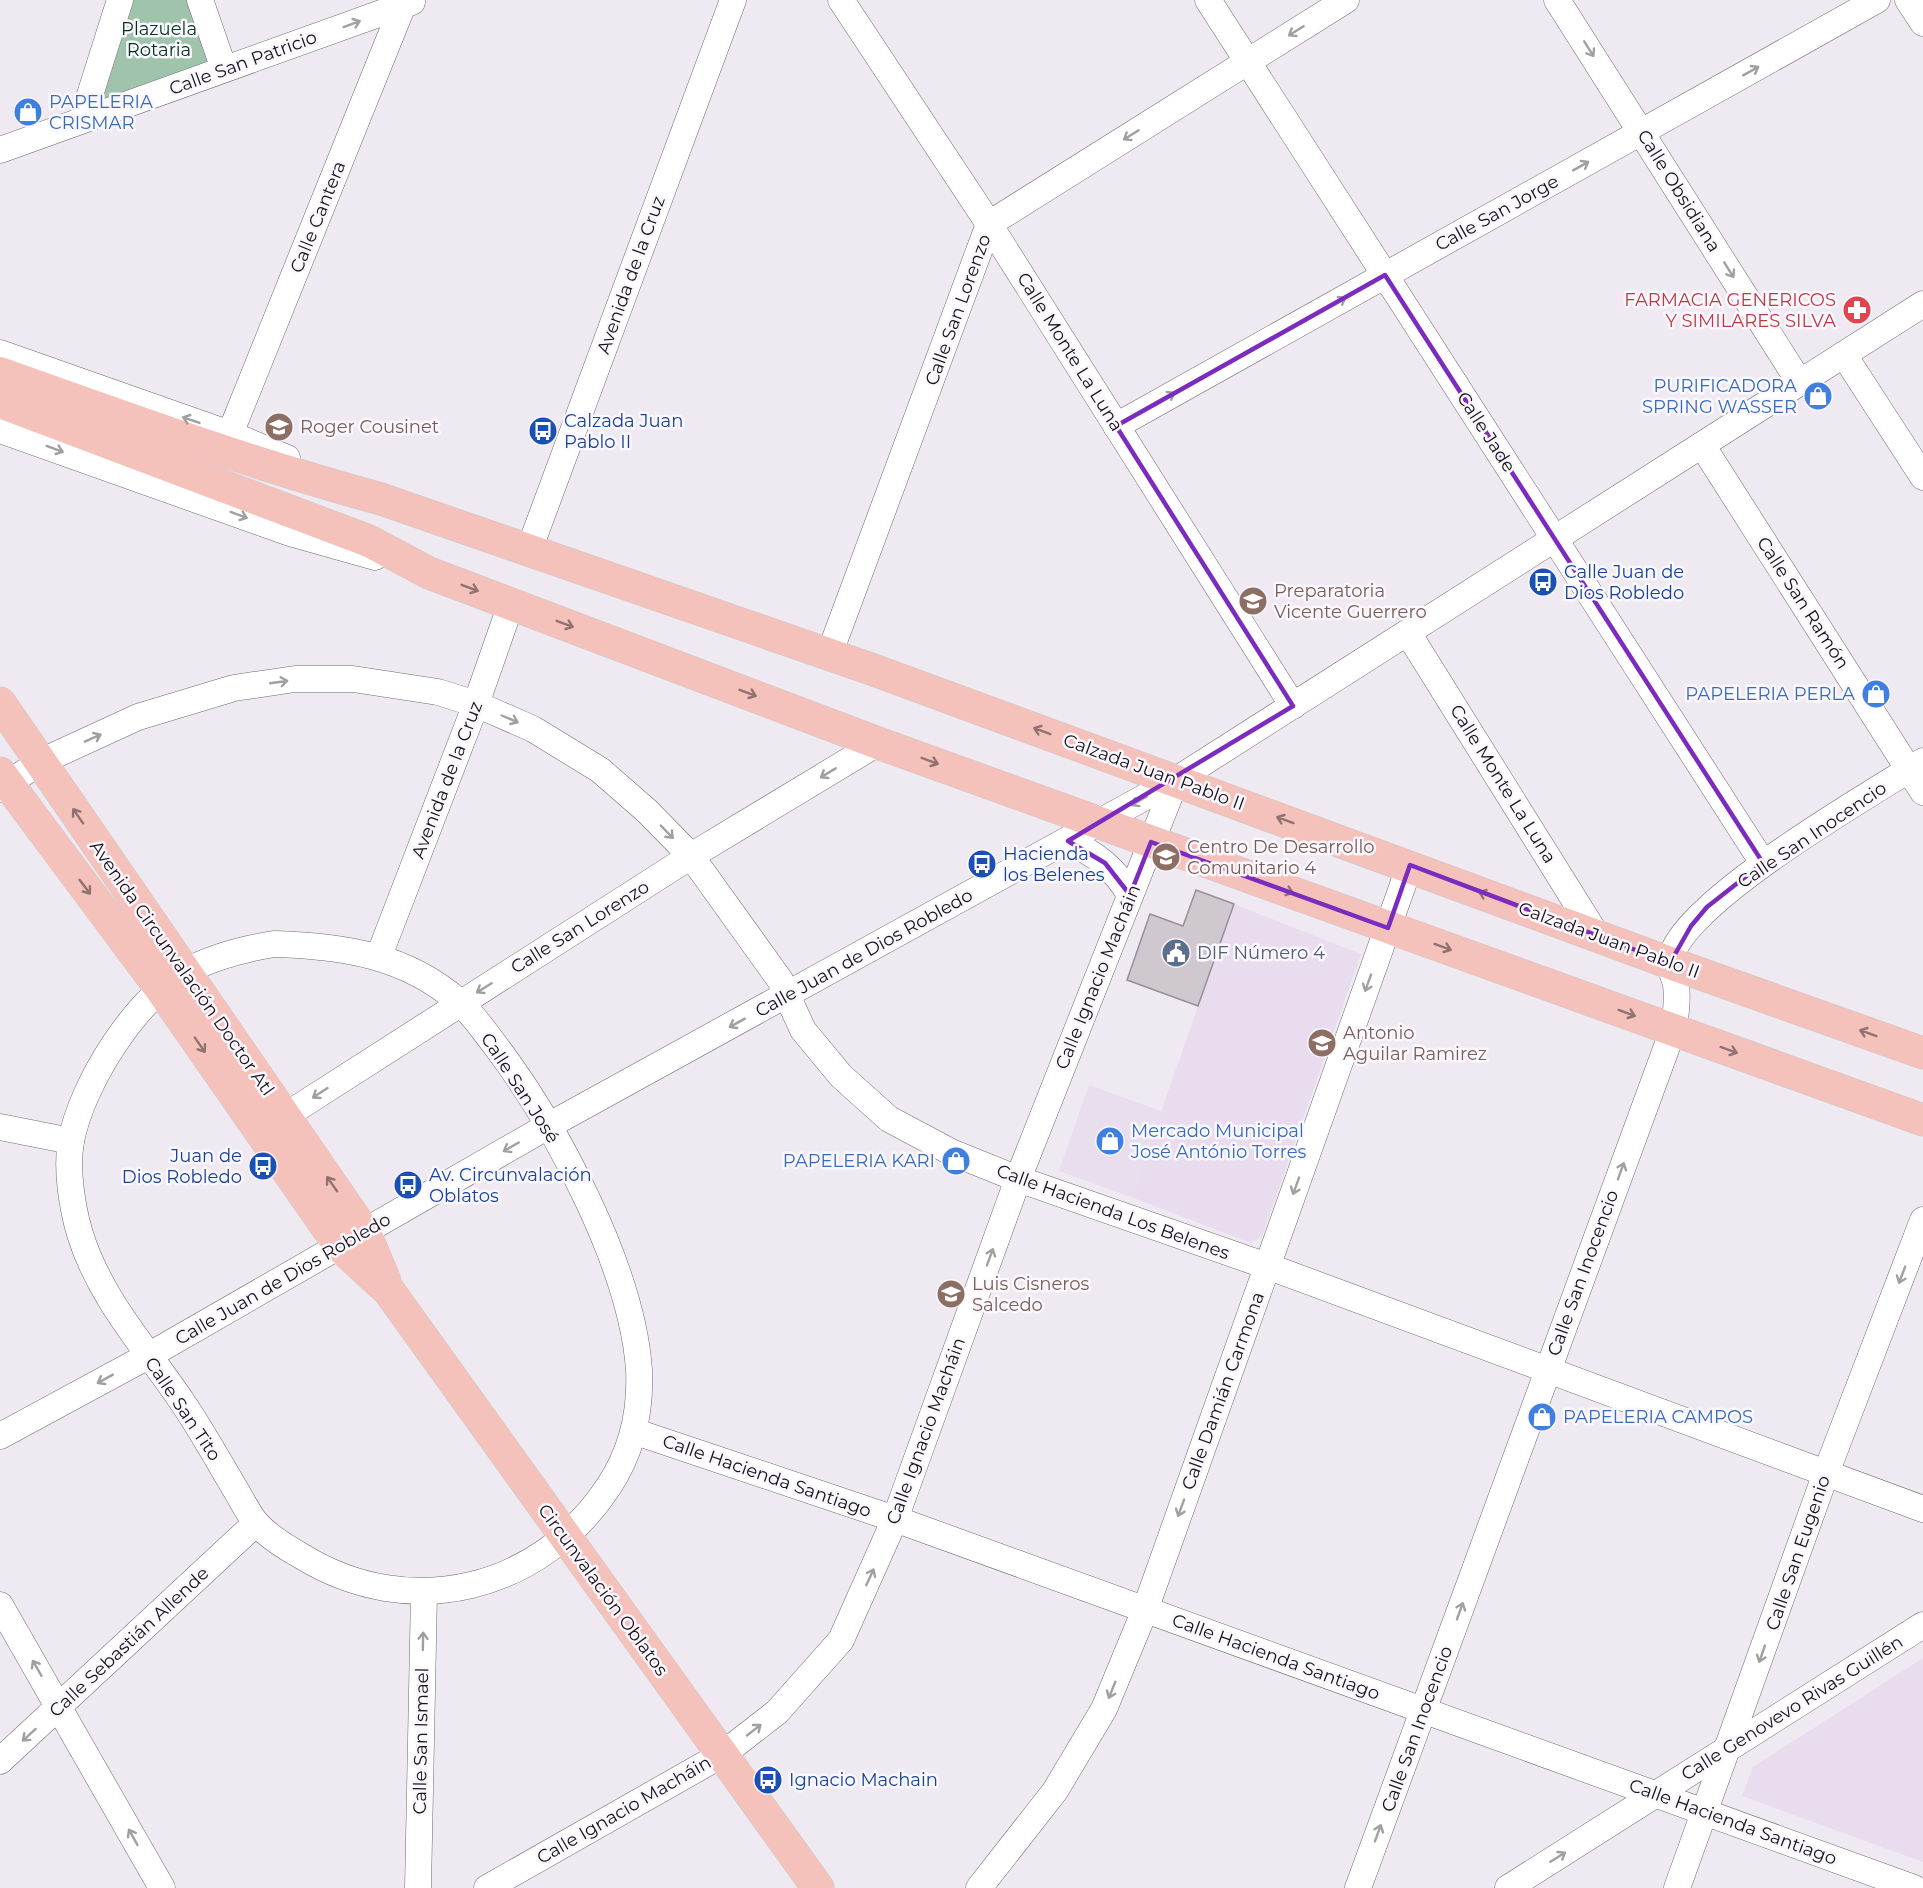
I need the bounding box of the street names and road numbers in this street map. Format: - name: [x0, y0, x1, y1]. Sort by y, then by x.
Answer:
- street label: Calle San Patricio: [166, 26, 320, 100]
- street label: Calle Obsidiana: [1633, 126, 1725, 256]
- street label: Calle Cantera: [286, 158, 350, 276]
- street label: Calle San Jorge: [1431, 170, 1563, 256]
- street label: Avenida de la Cruz: [592, 193, 670, 357]
- street label: Calle San Lorenzo: [920, 231, 996, 389]
- street label: Calle Monte La Luna: [1012, 269, 1128, 435]
- street label: Calle Jade: [1452, 388, 1520, 476]
- street label: Calle San Ramón: [1752, 533, 1854, 673]
- street label: Avenida de la Cruz: [407, 698, 487, 862]
- street label: Calle Monte La Luna: [1445, 701, 1561, 867]
- street label: Calzada Juan Pablo II: [1060, 729, 1248, 815]
- street label: Calle San Inocencio: [1733, 777, 1891, 893]
- street label: Avenida Circunvalación Doctor Atl: [85, 836, 279, 1100]
- street label: Calle San Lorenzo: [507, 875, 653, 979]
- street label: Calle Ignacio Macháin: [1051, 881, 1145, 1073]
- street label: Calle Juan de Dios Robledo: [751, 884, 977, 1022]
- street label: Calzada Juan Pablo II: [1515, 897, 1703, 983]
- street label: Calle San José: [476, 1029, 564, 1147]
- street label: Calle Hacienda Los Belenes: [993, 1160, 1233, 1265]
- street label: Calle San Inocencio: [1543, 1187, 1623, 1359]
- street label: Calle Juan de Dios Robledo: [171, 1208, 395, 1350]
- street label: Calle Damián Carmona: [1177, 1289, 1269, 1493]
- street label: Calle Ignacio Macháin: [882, 1334, 970, 1528]
- street label: Calle San Tito: [140, 1353, 226, 1465]
- street label: Calle Hacienda Santiago: [660, 1430, 874, 1522]
- street label: Calle San Eugenio: [1761, 1473, 1835, 1633]
- street label: Circunvalación Oblatos: [533, 1500, 673, 1680]
- street label: Calle Sebastián Allende: [45, 1562, 214, 1722]
- street label: Calle Hacienda Santiago: [1169, 1609, 1383, 1705]
- street label: Calle Genovevo Rivas Guillén: [1677, 1631, 1907, 1785]
- street label: Calle San Inocencio: [1377, 1643, 1457, 1815]
- street label: Calle San Ismael: [409, 1667, 433, 1815]
- street label: Calle Ignacio Macháin: [533, 1751, 715, 1869]
- street label: Calle Hacienda Santiago: [1626, 1774, 1840, 1870]

